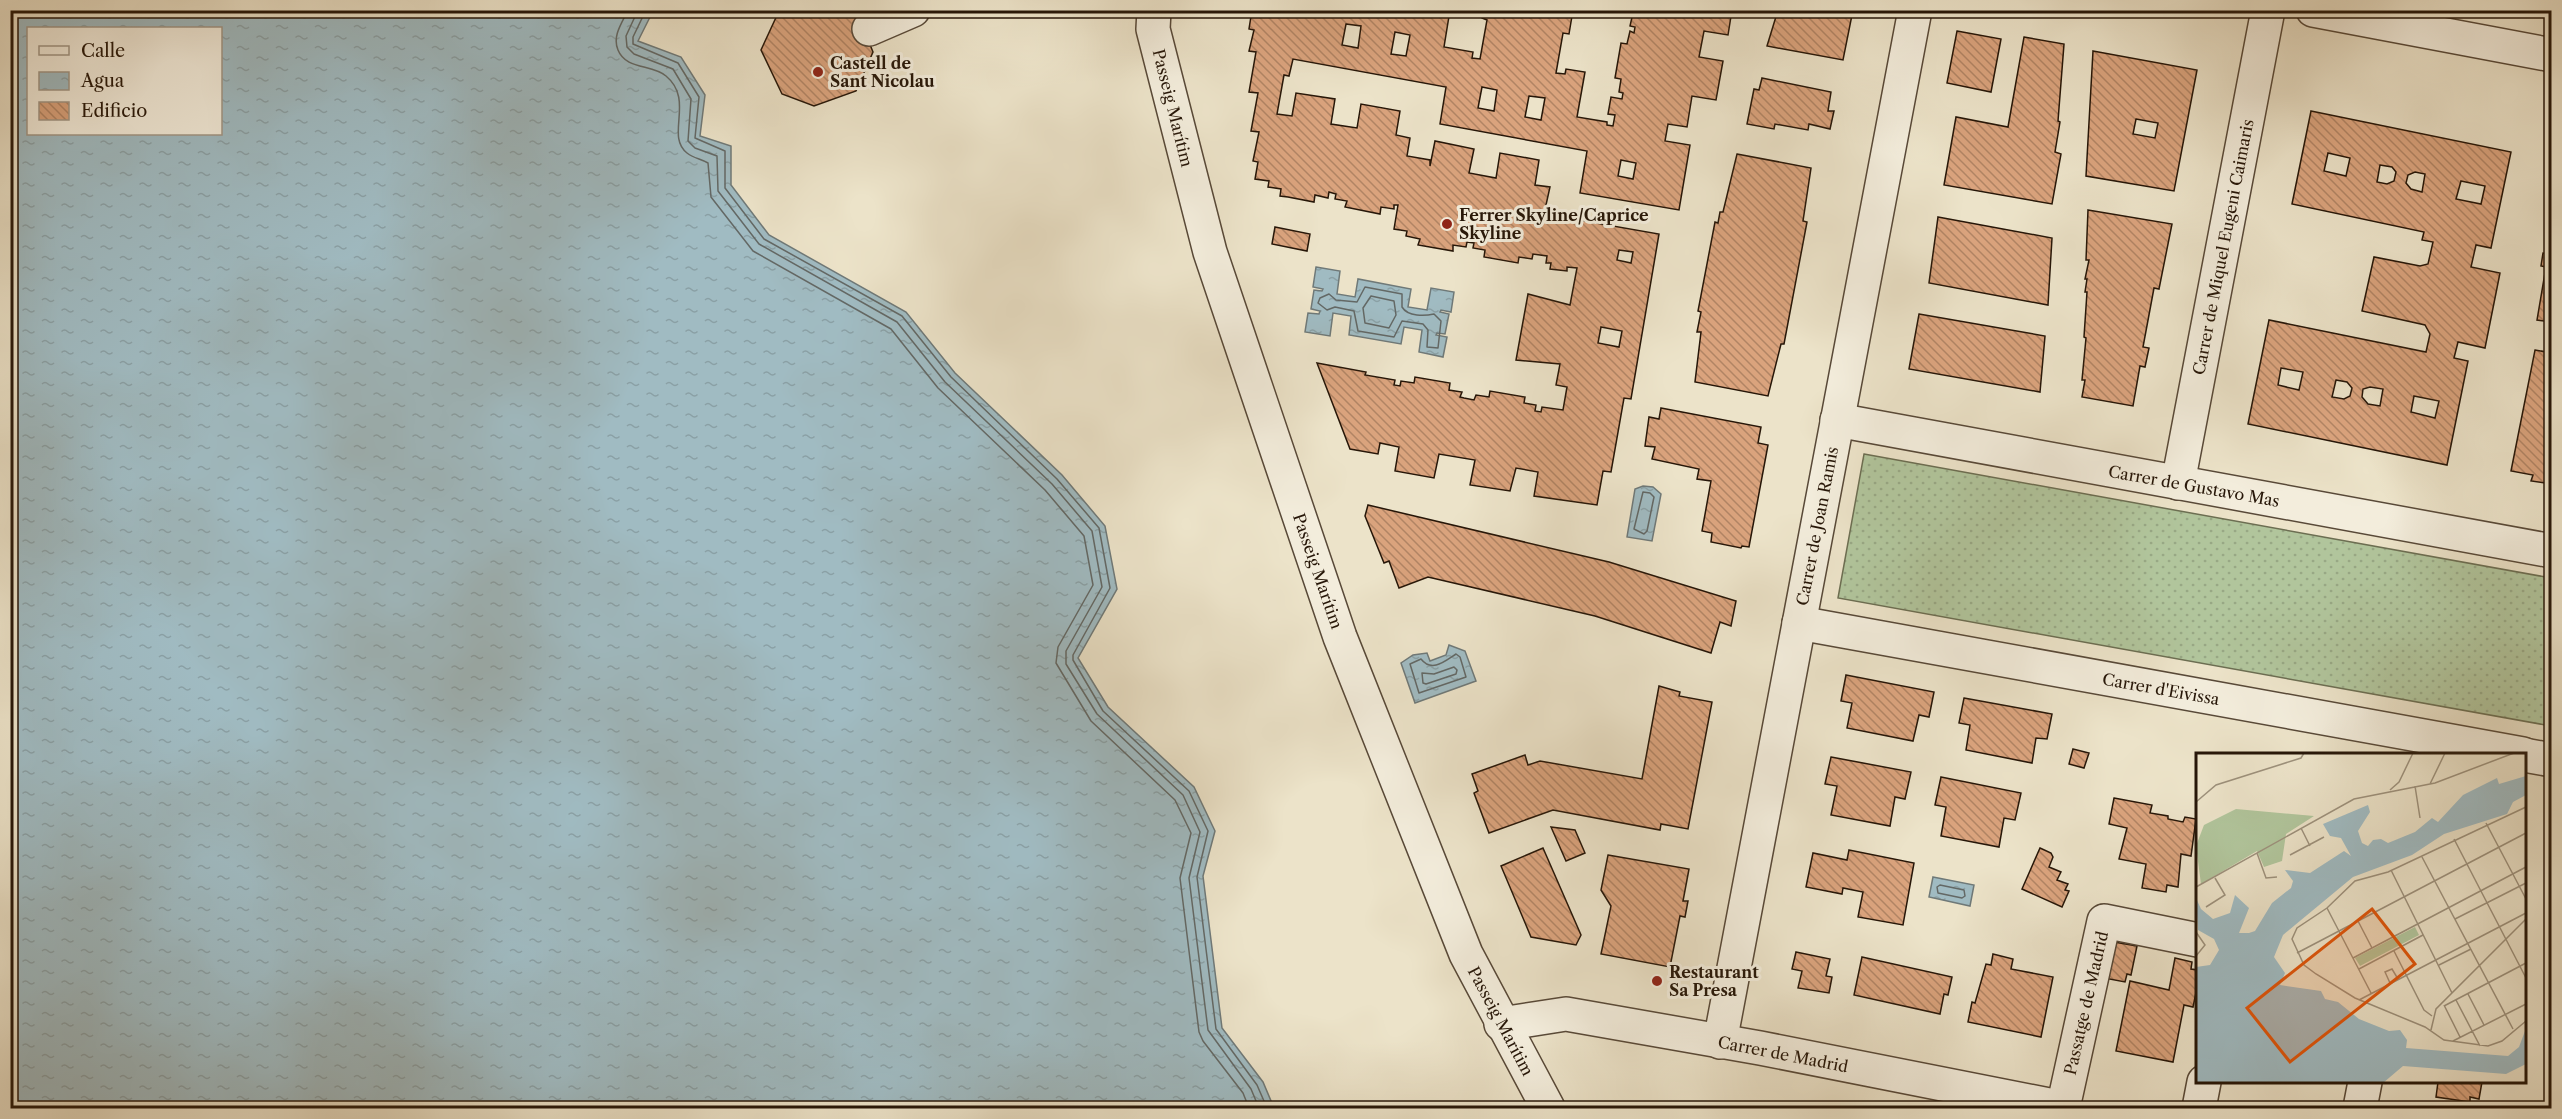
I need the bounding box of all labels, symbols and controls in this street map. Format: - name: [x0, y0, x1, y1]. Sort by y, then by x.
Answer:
- legend: [27, 27, 222, 135]
- text: Calle: [81, 40, 125, 62]
- street label: Passeig Marítim: [1149, 47, 1197, 169]
- place label: Castell de Sant Nicolau: [830, 53, 935, 91]
- marker: Castell de Sant Nicolau: [811, 65, 825, 79]
- text: Agua: [80, 70, 125, 92]
- text: Edificio: [81, 100, 147, 122]
- street label: Carrer de Miquel Eugeni Caimaris: [2188, 117, 2258, 377]
- place label: Ferrer Skyline/Caprice Skyline: [1459, 205, 1649, 243]
- marker: Ferrer Skyline/Caprice Skyline: [1440, 217, 1454, 231]
- street label: Carrer de Joan Ramis: [1792, 445, 1842, 607]
- street label: Carrer de Gustavo Mas: [2107, 461, 2281, 511]
- street label: Passeig Marítim: [1289, 511, 1347, 631]
- street label: Carrer d'Eivissa: [2101, 669, 2222, 709]
- inset map: [2196, 753, 2526, 1083]
- street label: Passatge de Madrid: [2060, 929, 2112, 1077]
- place label: Restaurant Sa Presa: [1669, 962, 1759, 1000]
- street label: Passeig Marítim: [1464, 963, 1538, 1079]
- marker: Restaurant Sa Presa: [1650, 974, 1664, 988]
- street label: Carrer de Madrid: [1716, 1032, 1850, 1076]

